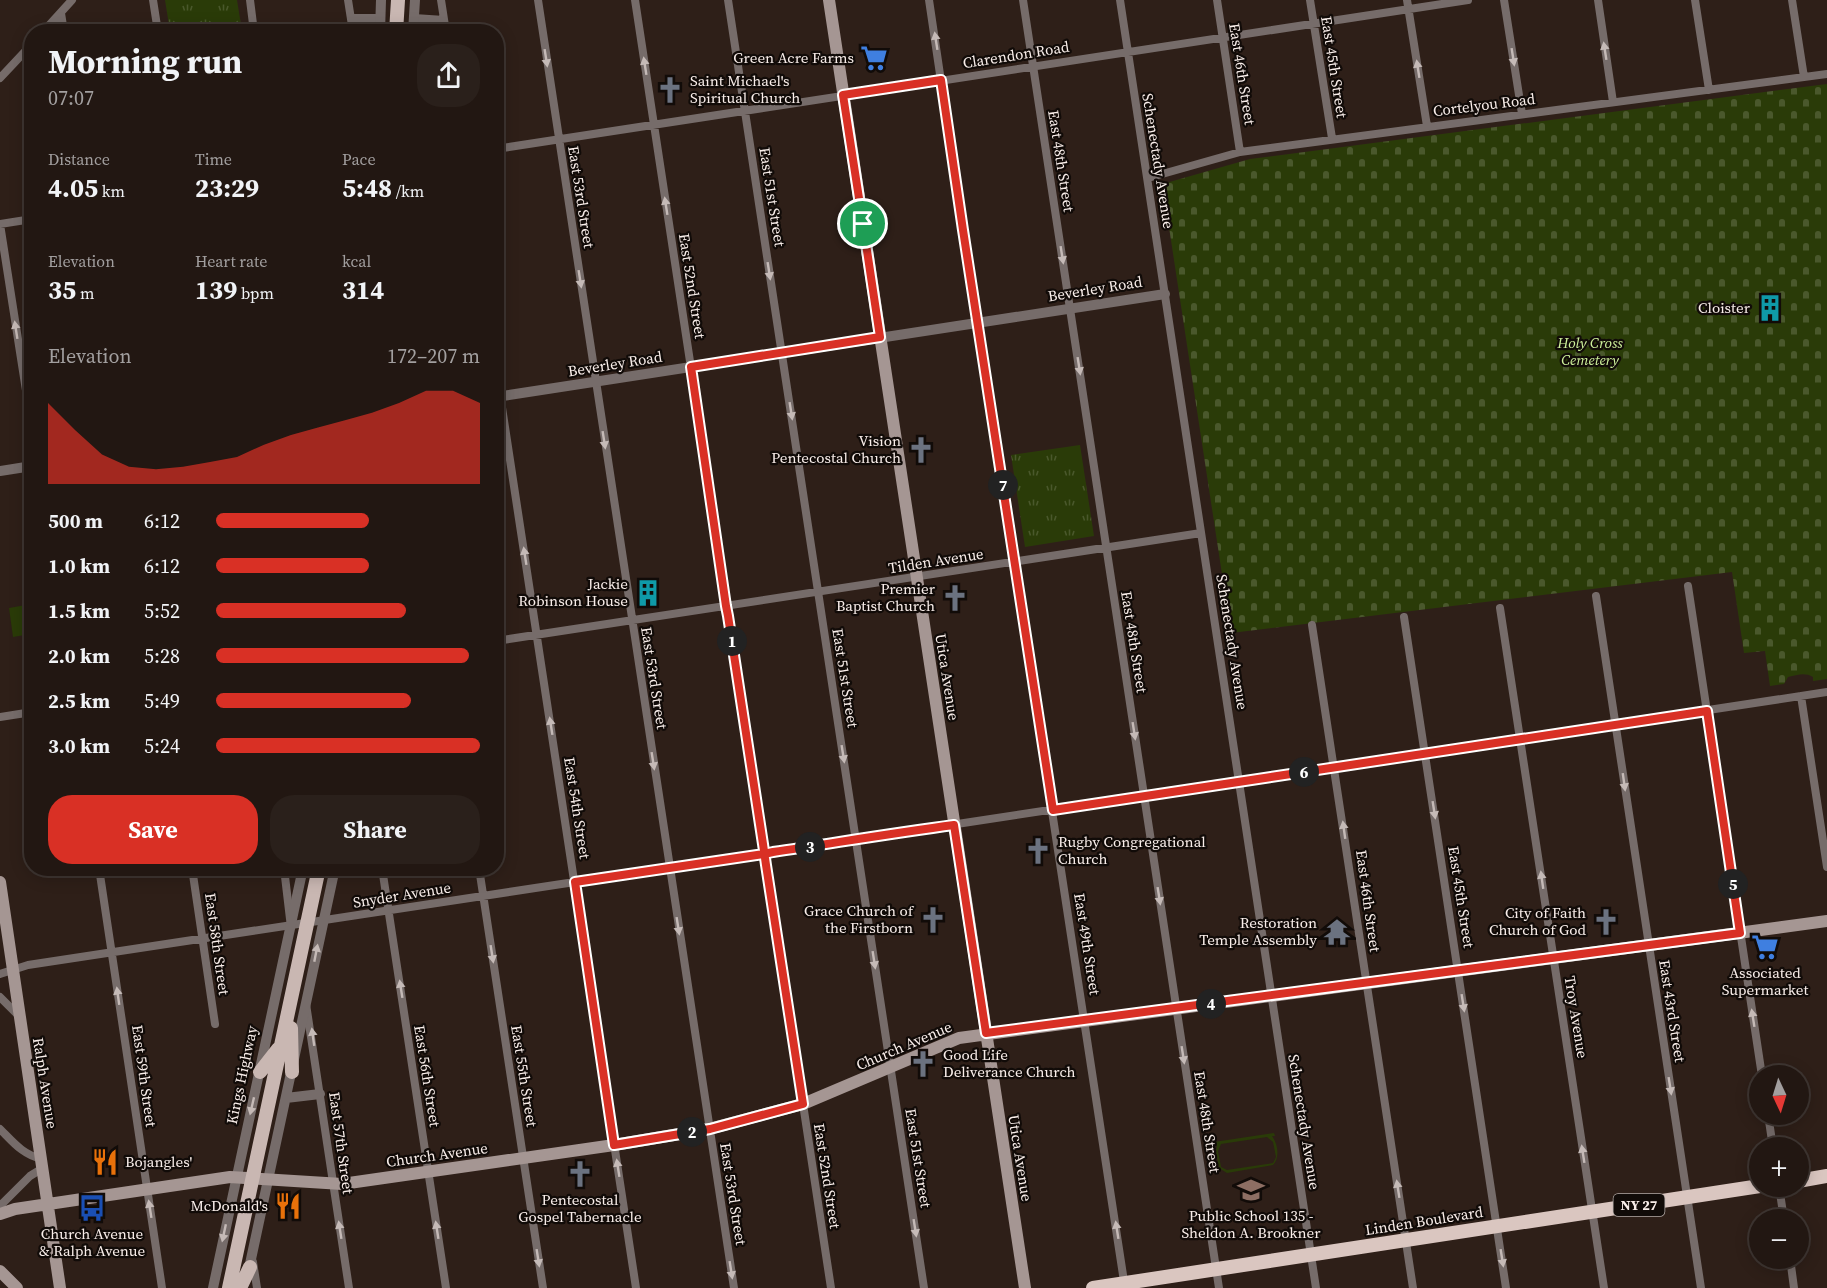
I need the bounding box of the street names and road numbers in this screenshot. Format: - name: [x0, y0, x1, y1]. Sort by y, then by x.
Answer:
- street label: East 45th Street: [1316, 15, 1353, 119]
- street label: East 46th Street: [1224, 22, 1261, 126]
- street label: Clarendon Road: [961, 36, 1071, 73]
- street label: Cortelyou Road: [1432, 88, 1537, 121]
- street label: Schenectady Avenue: [1137, 92, 1180, 230]
- street label: East 48th Street: [1043, 109, 1080, 213]
- street label: East 53rd Street: [563, 144, 600, 250]
- street label: East 51st Street: [754, 146, 791, 248]
- street label: East 52nd Street: [674, 232, 711, 340]
- street label: Beverley Road: [1046, 271, 1144, 306]
- street label: Beverley Road: [566, 346, 664, 381]
- street label: Tilden Avenue: [887, 543, 985, 578]
- street label: Schenectady Avenue: [1211, 573, 1254, 711]
- street label: East 48th Street: [1116, 590, 1153, 694]
- street label: East 53rd Street: [636, 625, 673, 731]
- street label: East 51st Street: [827, 627, 864, 729]
- street label: Utica Avenue: [930, 632, 965, 722]
- street label: East 54th Street: [559, 756, 596, 860]
- street label: East 45th Street: [1443, 845, 1480, 949]
- street label: East 46th Street: [1351, 849, 1386, 953]
- street label: Snyder Avenue: [351, 876, 453, 913]
- street label: East 58th Street: [200, 892, 235, 996]
- street label: East 49th Street: [1069, 892, 1106, 996]
- street label: East 43rd Street: [1654, 958, 1691, 1064]
- street label: Troy Avenue: [1560, 974, 1593, 1060]
- street label: Church Avenue: [853, 1016, 955, 1075]
- street label: Kings Highway: [221, 1023, 262, 1126]
- street label: East 59th Street: [127, 1024, 162, 1128]
- street label: East 56th Street: [409, 1024, 446, 1128]
- street label: East 55th Street: [506, 1024, 543, 1128]
- street label: Ralph Avenue: [28, 1036, 63, 1130]
- street label: Schenectady Avenue: [1283, 1053, 1326, 1191]
- street label: East 48th Street: [1189, 1070, 1226, 1174]
- street label: East 57th Street: [324, 1091, 359, 1195]
- street label: East 51st Street: [900, 1107, 937, 1209]
- street label: Utica Avenue: [1003, 1113, 1038, 1203]
- street label: East 52nd Street: [809, 1122, 846, 1230]
- street label: Church Avenue: [385, 1137, 489, 1172]
- street label: East 53rd Street: [715, 1141, 752, 1247]
- road number: NY 27: [1614, 1194, 1664, 1216]
- street label: Linden Boulevard: [1363, 1201, 1485, 1240]

